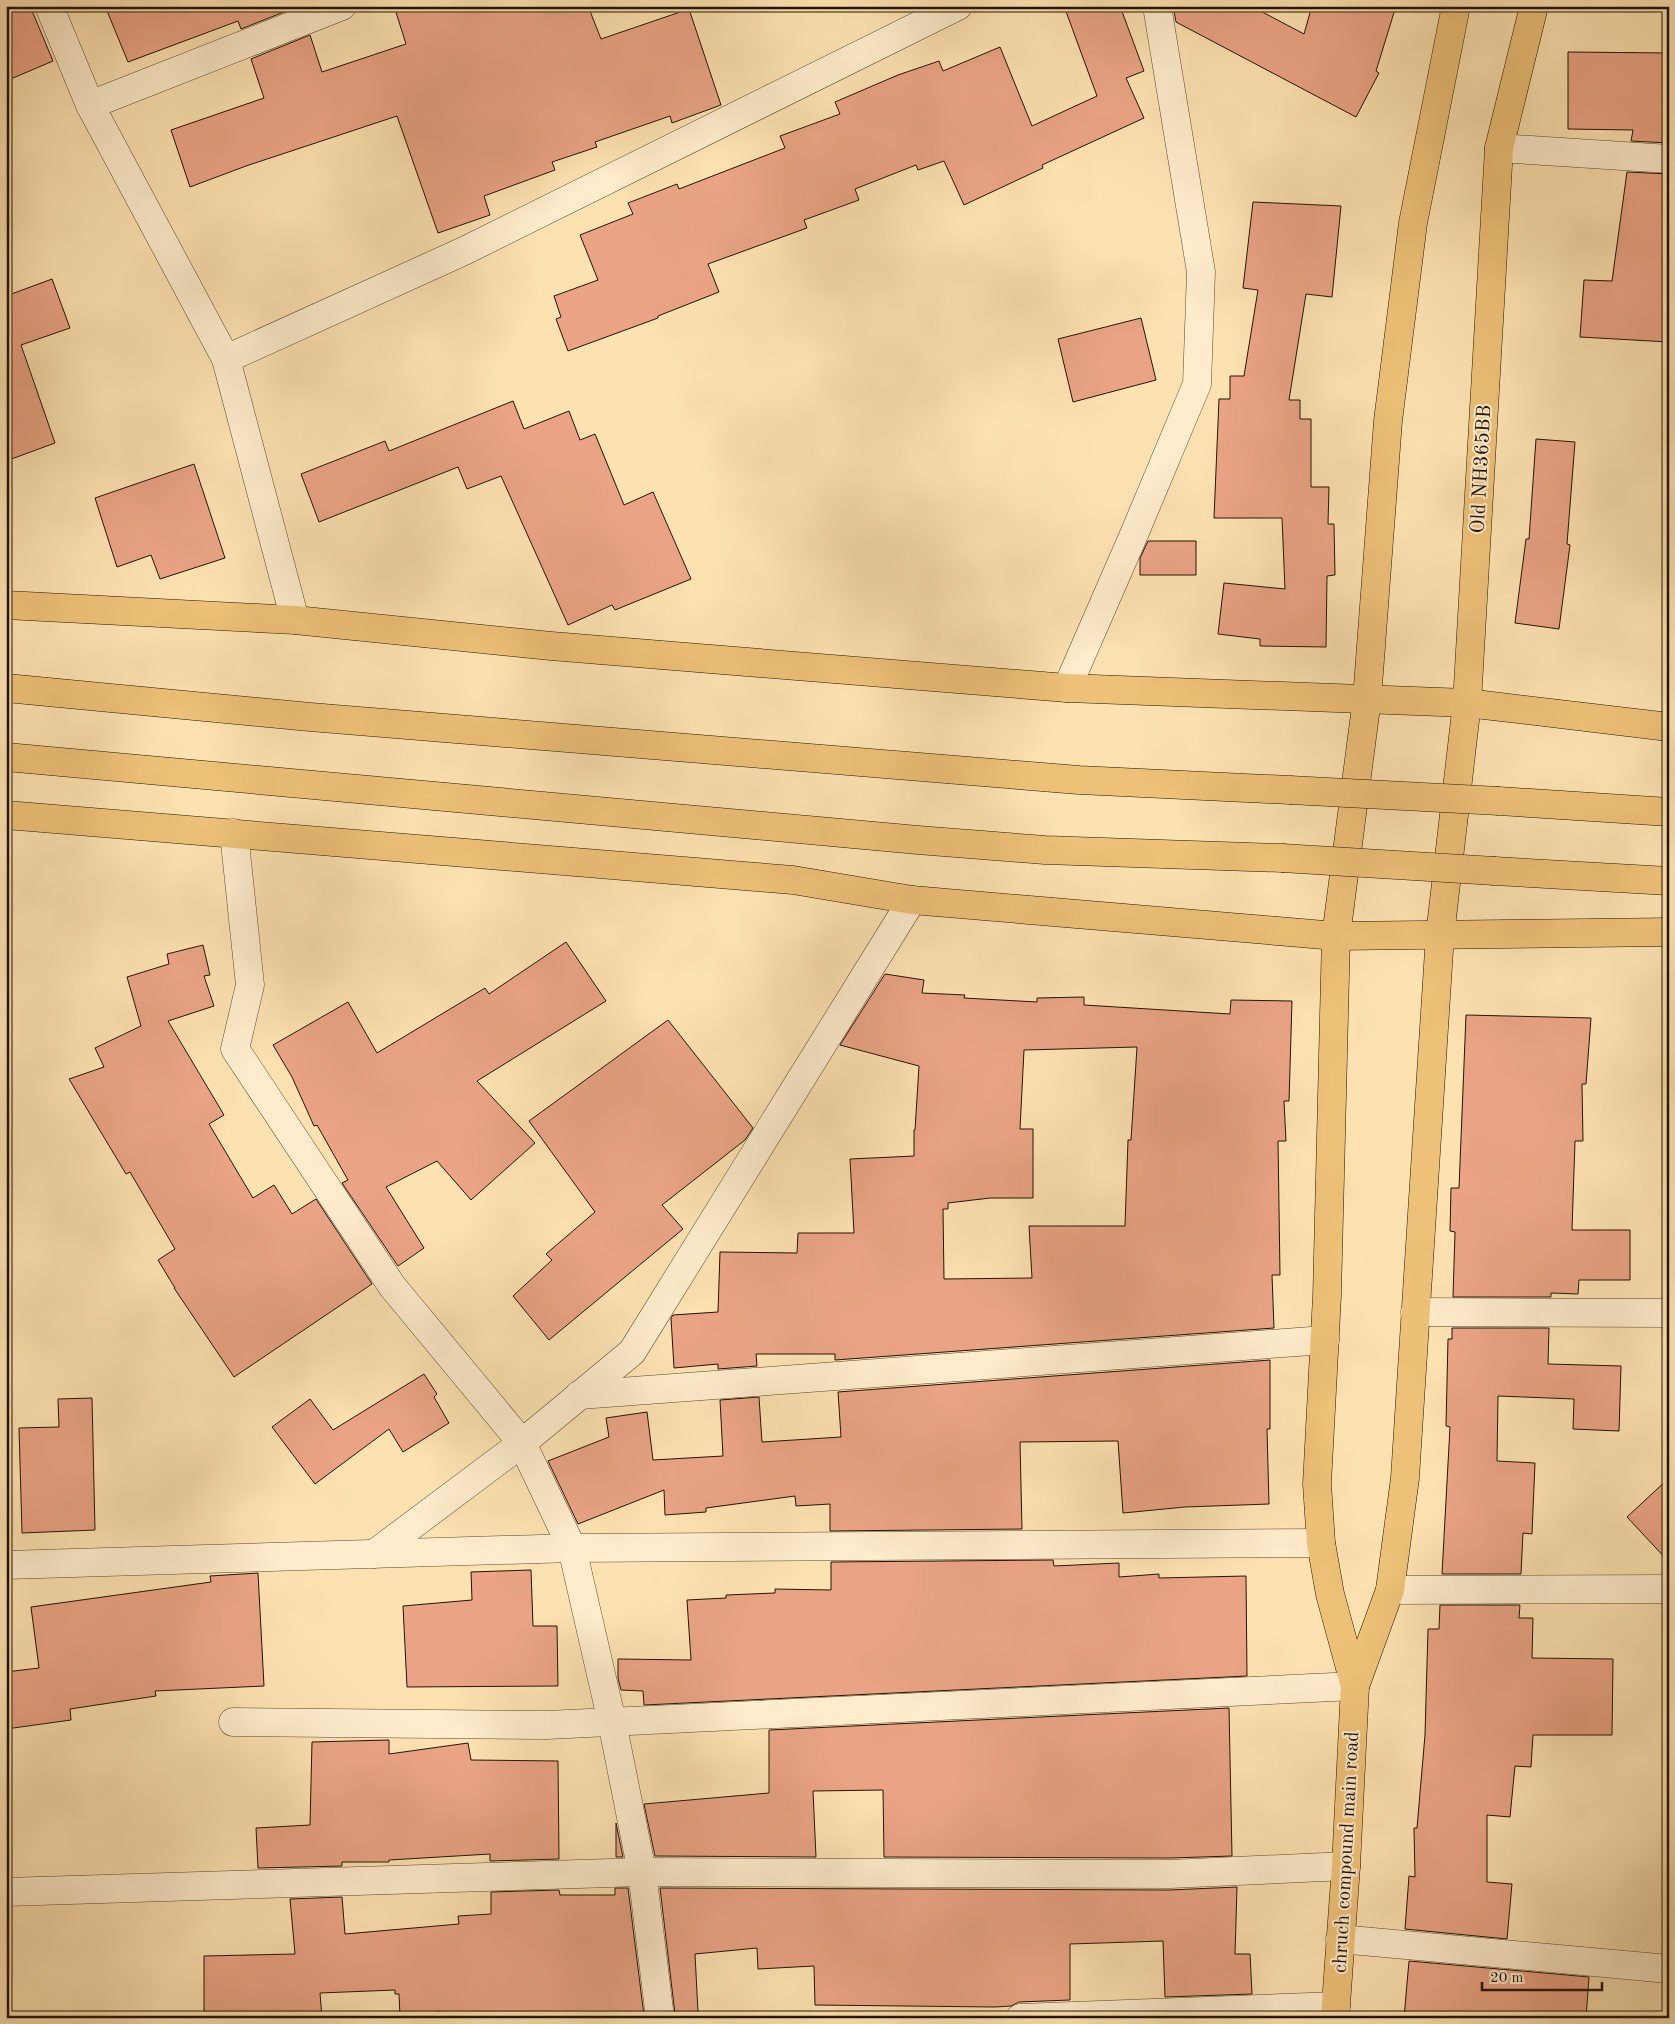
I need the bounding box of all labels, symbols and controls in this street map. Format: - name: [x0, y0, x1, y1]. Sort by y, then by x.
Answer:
- street label: Old NH365BB: [1469, 404, 1495, 534]
- street label: chruch compound main road: [1331, 1731, 1363, 1973]
- scale bar: [1482, 1959, 1602, 1991]
- text: 20 m: [1490, 1971, 1524, 1986]

